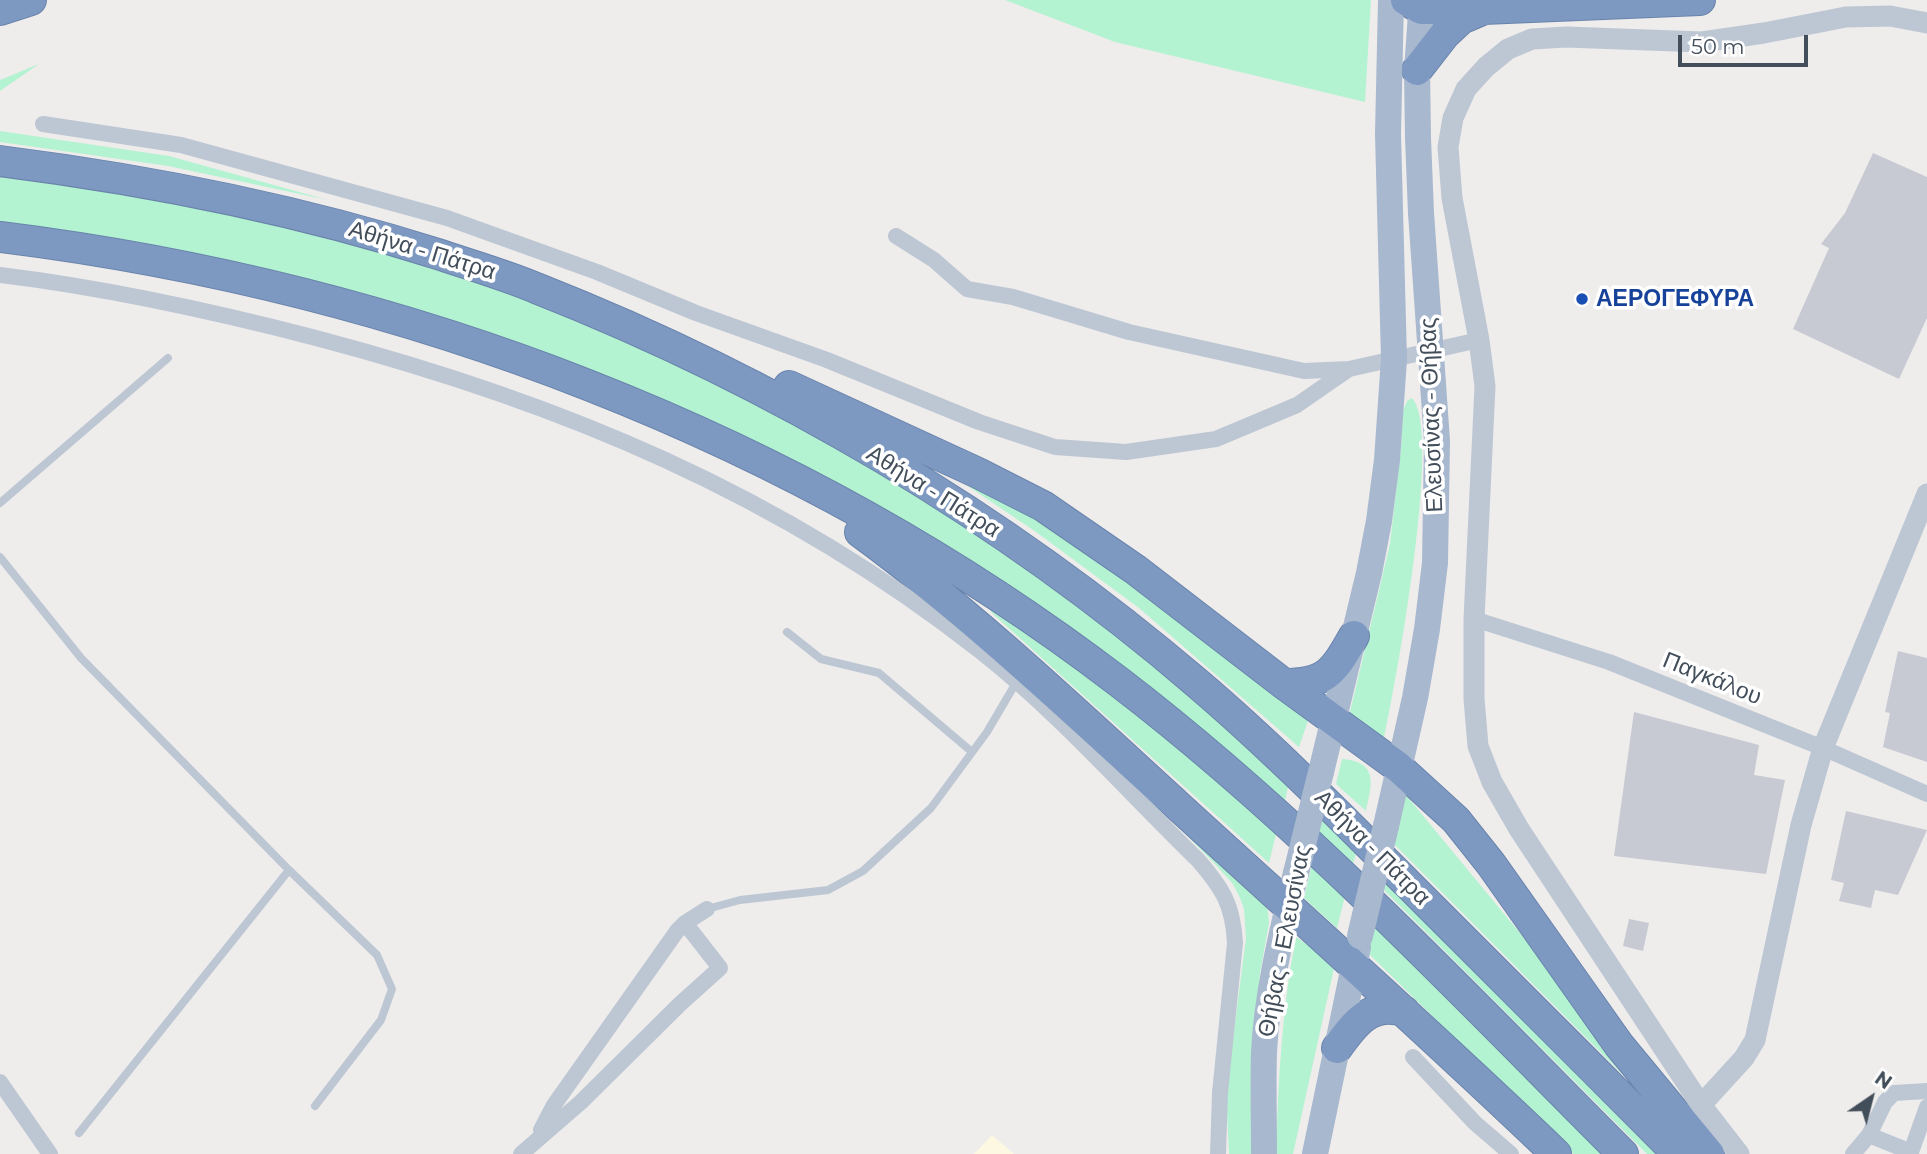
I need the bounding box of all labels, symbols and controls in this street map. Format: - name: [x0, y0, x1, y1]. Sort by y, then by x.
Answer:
- scale bar: [1682, 21, 1812, 65]
- text: 50 m: [1691, 34, 1745, 59]
- street label: Αθήνα - Πάτρα: [345, 216, 499, 286]
- place label: ΑΕΡΟΓΕΦΥΡΑ: [1596, 285, 1754, 313]
- marker: ΑΕΡΟΓΕΦΥΡΑ: [1574, 291, 1590, 307]
- street label: Ελευσίνας - Θήβας: [1415, 317, 1449, 513]
- street label: Αθήνα - Πάτρα: [861, 440, 1005, 544]
- street label: Παγκάλου: [1659, 647, 1765, 711]
- street label: Αθήνα - Πάτρα: [1309, 785, 1435, 911]
- street label: Θήβας - Ελευσίνας: [1253, 843, 1317, 1039]
- north arrow: [1836, 1063, 1906, 1133]
- text: N: [1870, 1067, 1896, 1094]

